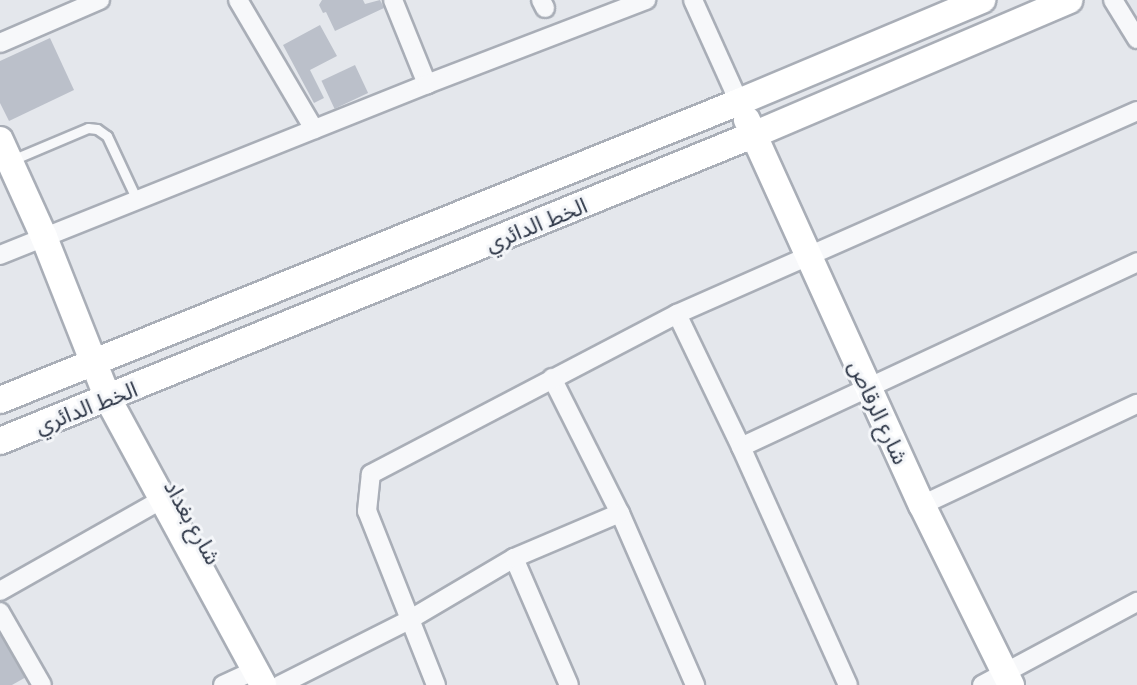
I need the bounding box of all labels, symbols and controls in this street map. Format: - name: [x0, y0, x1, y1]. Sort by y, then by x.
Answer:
- street label: الخط الدائري: [481, 192, 591, 256]
- street label: شارع الرقاص: [843, 356, 915, 468]
- street label: الخط الدائري: [31, 375, 141, 439]
- street label: شارع بغداد: [159, 475, 227, 569]

